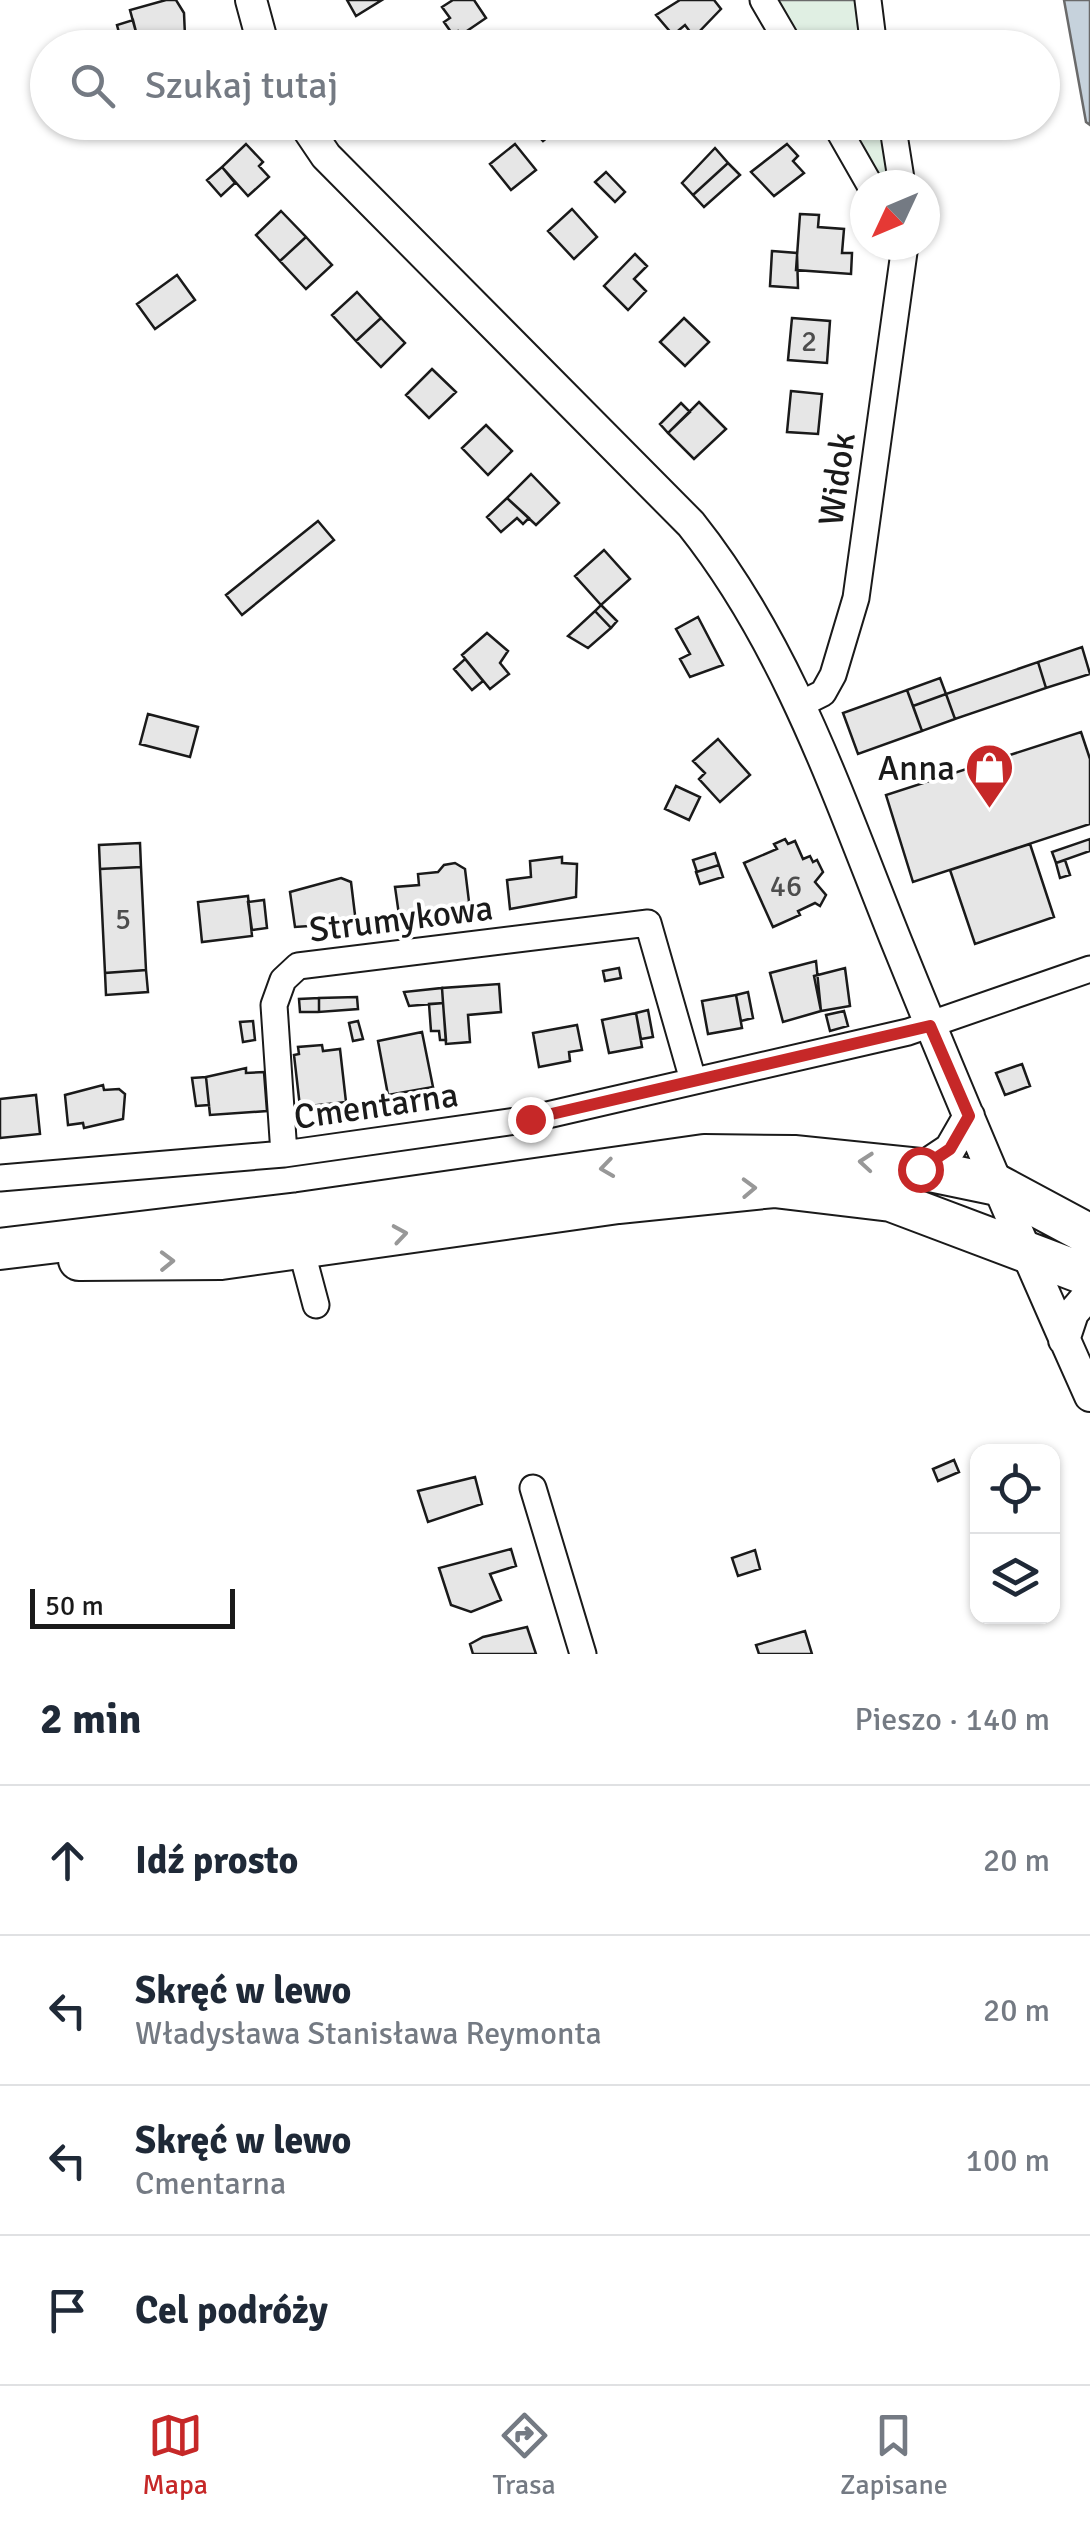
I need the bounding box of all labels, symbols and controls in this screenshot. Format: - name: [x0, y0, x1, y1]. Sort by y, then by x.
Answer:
- search box: [30, 30, 1060, 140]
- icon: search: [65, 58, 120, 113]
- text: Szukaj tutaj: [145, 62, 338, 109]
- north arrow: [850, 170, 940, 260]
- house number: 2: [801, 323, 817, 360]
- street label: Widok: [809, 430, 865, 528]
- shop icon: Anna: [964, 742, 1016, 810]
- place label: Anna: [878, 747, 955, 790]
- house number: 46: [770, 868, 802, 905]
- street label: Strumykowa: [307, 886, 495, 952]
- house number: 5: [115, 901, 131, 938]
- street label: Cmentarna: [291, 1073, 461, 1139]
- route end: [508, 1097, 554, 1143]
- route start: [898, 1147, 944, 1193]
- one-way arrow: [858, 1151, 874, 1173]
- one-way arrow: [599, 1157, 616, 1178]
- one-way arrow: [742, 1178, 758, 1199]
- one-way arrow: [391, 1224, 408, 1245]
- one-way arrow: [160, 1250, 176, 1272]
- map controls: [970, 1444, 1060, 1624]
- button: locate: [970, 1444, 1060, 1534]
- button: layers: [970, 1534, 1060, 1624]
- scale bar: [30, 1584, 235, 1628]
- text: 50 m: [45, 1589, 104, 1623]
- text: 2 min: [40, 1694, 141, 1745]
- text: Pieszo · 140 m: [854, 1700, 1050, 1739]
- icon: ahead: [40, 1833, 95, 1888]
- text: Idź prosto: [135, 1837, 298, 1884]
- text: 20 m: [983, 1841, 1050, 1880]
- text: Skręć w lewo: [135, 1967, 351, 2014]
- icon: left: [40, 1983, 95, 2038]
- text: 20 m: [983, 1991, 1050, 2030]
- text: Władysława Stanisława Reymonta: [135, 2014, 602, 2053]
- text: Skręć w lewo: [135, 2117, 351, 2164]
- icon: left: [40, 2133, 95, 2188]
- text: 100 m: [966, 2141, 1050, 2180]
- text: Cmentarna: [135, 2164, 286, 2203]
- icon: arrive: [40, 2283, 95, 2338]
- text: Cel podróży: [135, 2287, 328, 2334]
- tab: Mapa: [142, 2408, 208, 2502]
- tab: Trasa: [493, 2408, 556, 2502]
- tab: Zapisane: [840, 2408, 948, 2502]

